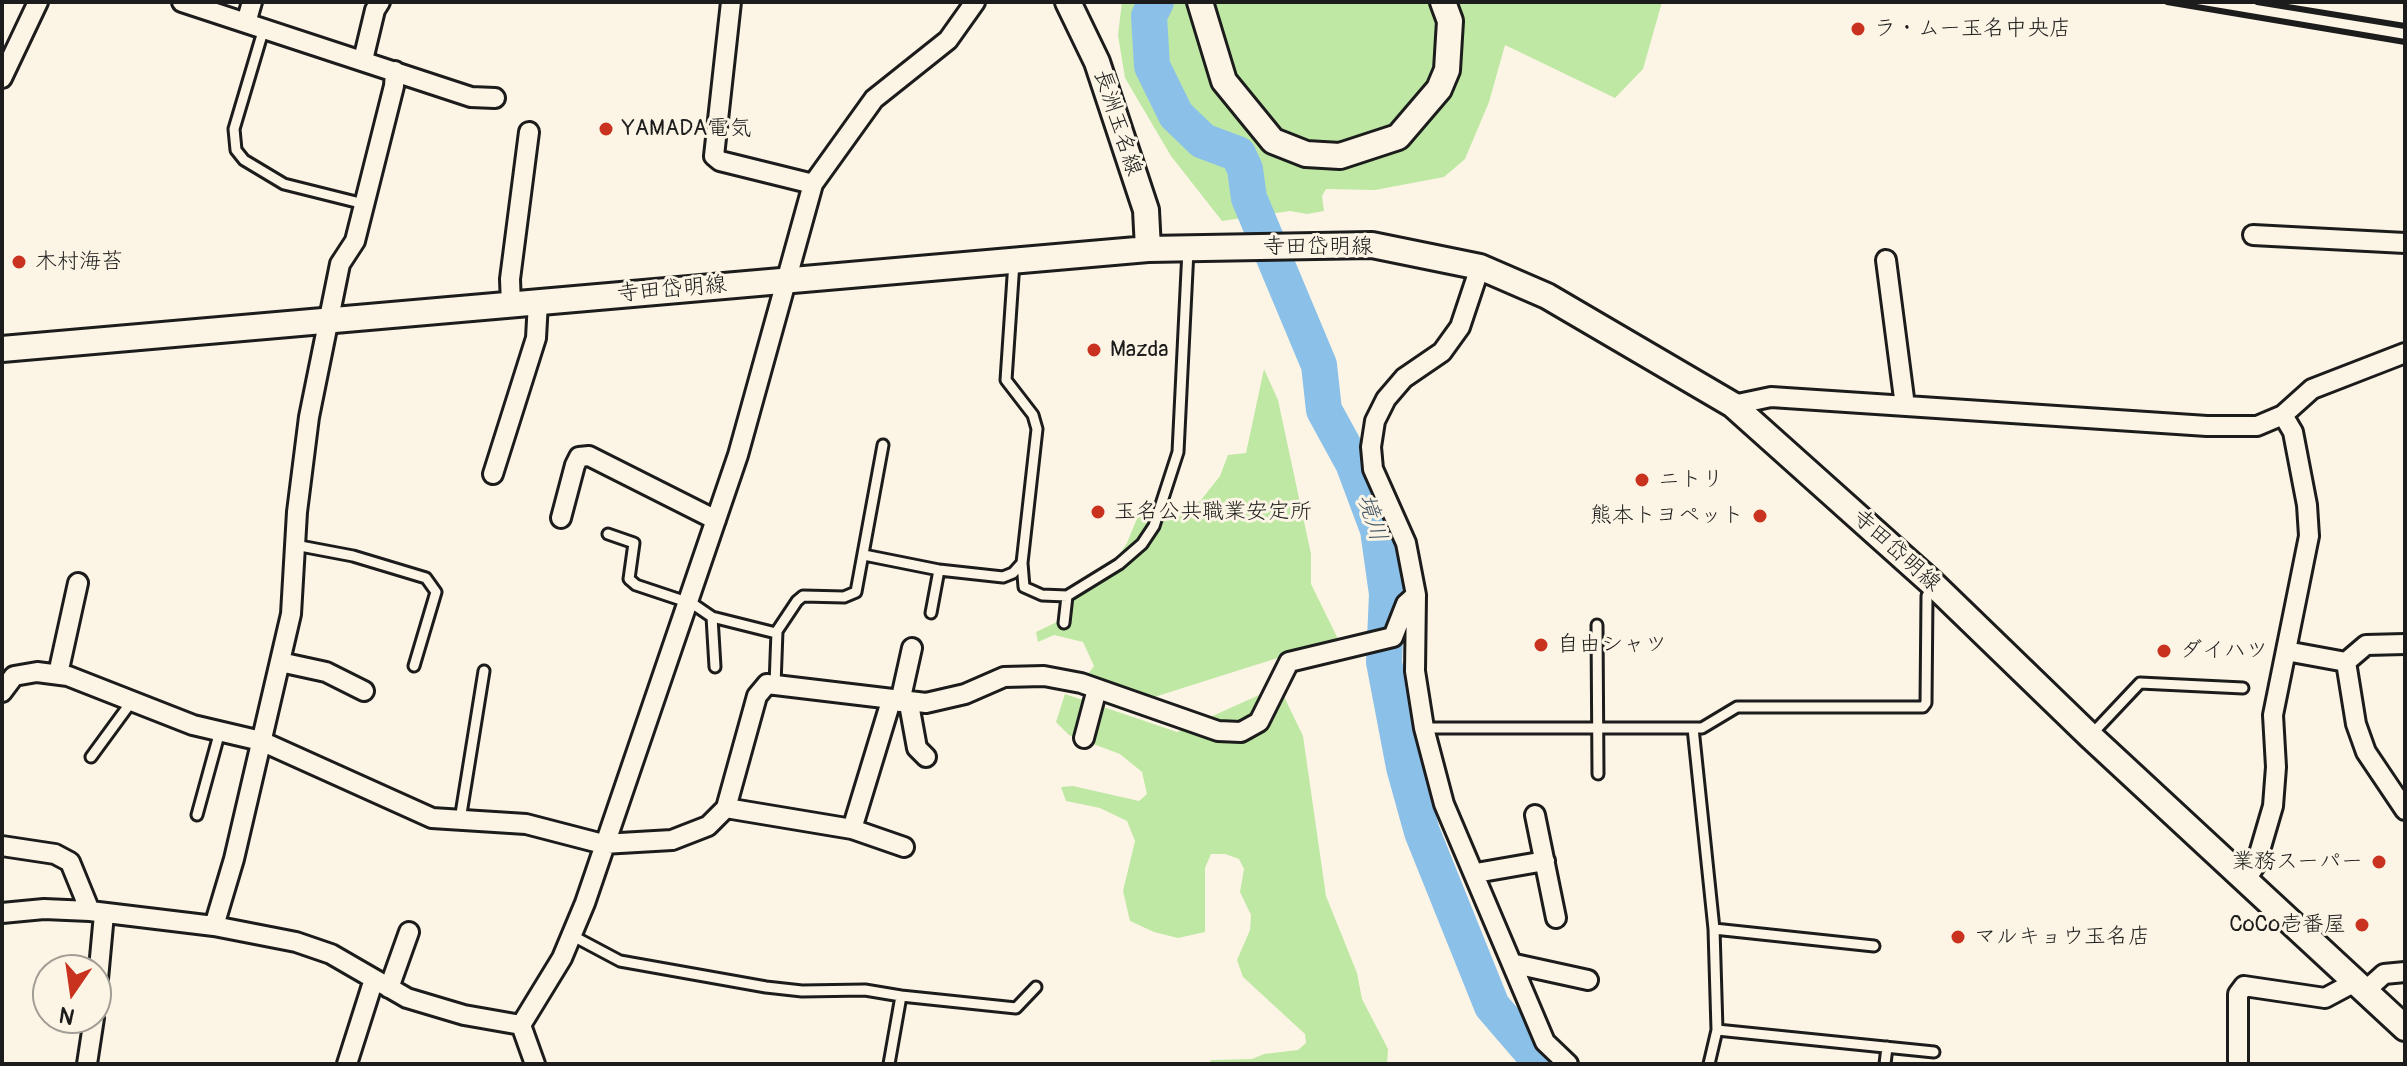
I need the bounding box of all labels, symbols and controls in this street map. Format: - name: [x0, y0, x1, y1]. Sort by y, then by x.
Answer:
- place label: ラ・ムー玉名中央店: [1874, 16, 2071, 42]
- marker: ラ・ムー玉名中央店: [1849, 20, 1867, 38]
- street label: 長洲玉名線: [1087, 67, 1147, 179]
- place label: YAMADA電気: [622, 116, 751, 142]
- marker: YAMADA電気: [597, 120, 615, 138]
- street label: 寺田岱明線: [1263, 234, 1373, 260]
- place label: 木村海苔: [35, 249, 123, 275]
- marker: 木村海苔: [10, 253, 28, 271]
- street label: 寺田岱明線: [616, 272, 728, 308]
- place label: Mazda: [1110, 337, 1169, 363]
- marker: Mazda: [1085, 341, 1103, 359]
- place label: ニトリ: [1658, 467, 1724, 493]
- marker: ニトリ: [1633, 471, 1651, 489]
- water label: 境川: [1350, 491, 1392, 545]
- place label: 玉名公共職業安定所: [1114, 499, 1312, 525]
- marker: 玉名公共職業安定所: [1089, 503, 1107, 521]
- place label: 熊本トヨペット: [1590, 503, 1744, 529]
- street label: 寺田岱明線: [1846, 504, 1946, 598]
- marker: 熊本トヨペット: [1751, 507, 1769, 525]
- place label: 自由シャツ: [1557, 632, 1667, 658]
- marker: 自由シャツ: [1532, 636, 1550, 654]
- place label: ダイハツ: [2180, 638, 2268, 664]
- marker: ダイハツ: [2155, 642, 2173, 660]
- place label: 業務スーパー: [2232, 849, 2363, 875]
- marker: 業務スーパー: [2370, 853, 2388, 871]
- place label: CoCo壱番屋: [2229, 912, 2346, 938]
- marker: CoCo壱番屋: [2353, 916, 2371, 934]
- place label: マルキョウ玉名店: [1974, 924, 2150, 950]
- marker: マルキョウ玉名店: [1949, 928, 1967, 946]
- north arrow: [32, 954, 112, 1034]
- text: N: [57, 1000, 77, 1031]

